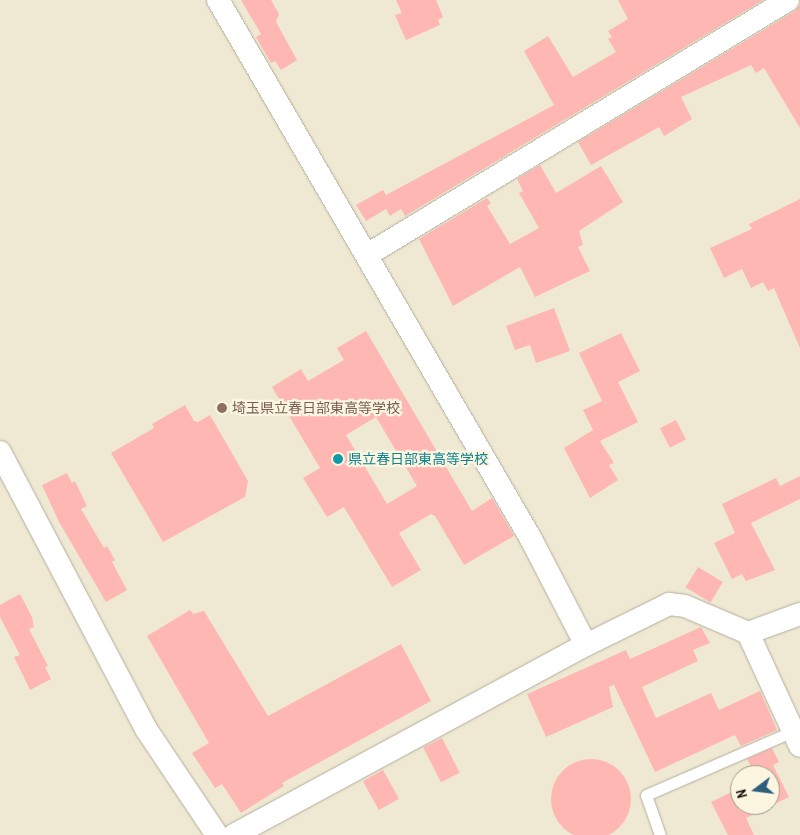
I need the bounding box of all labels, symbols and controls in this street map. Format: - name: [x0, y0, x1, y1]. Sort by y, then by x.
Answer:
- place label: 埼玉県立春日部東高等学校: [232, 400, 400, 416]
- marker: 埼玉県立春日部東高等学校: [216, 402, 228, 414]
- place label: 県立春日部東高等学校: [348, 451, 488, 467]
- marker: 県立春日部東高等学校: [332, 453, 344, 465]
- north arrow: [730, 765, 780, 815]
- text: N: [732, 787, 751, 800]

